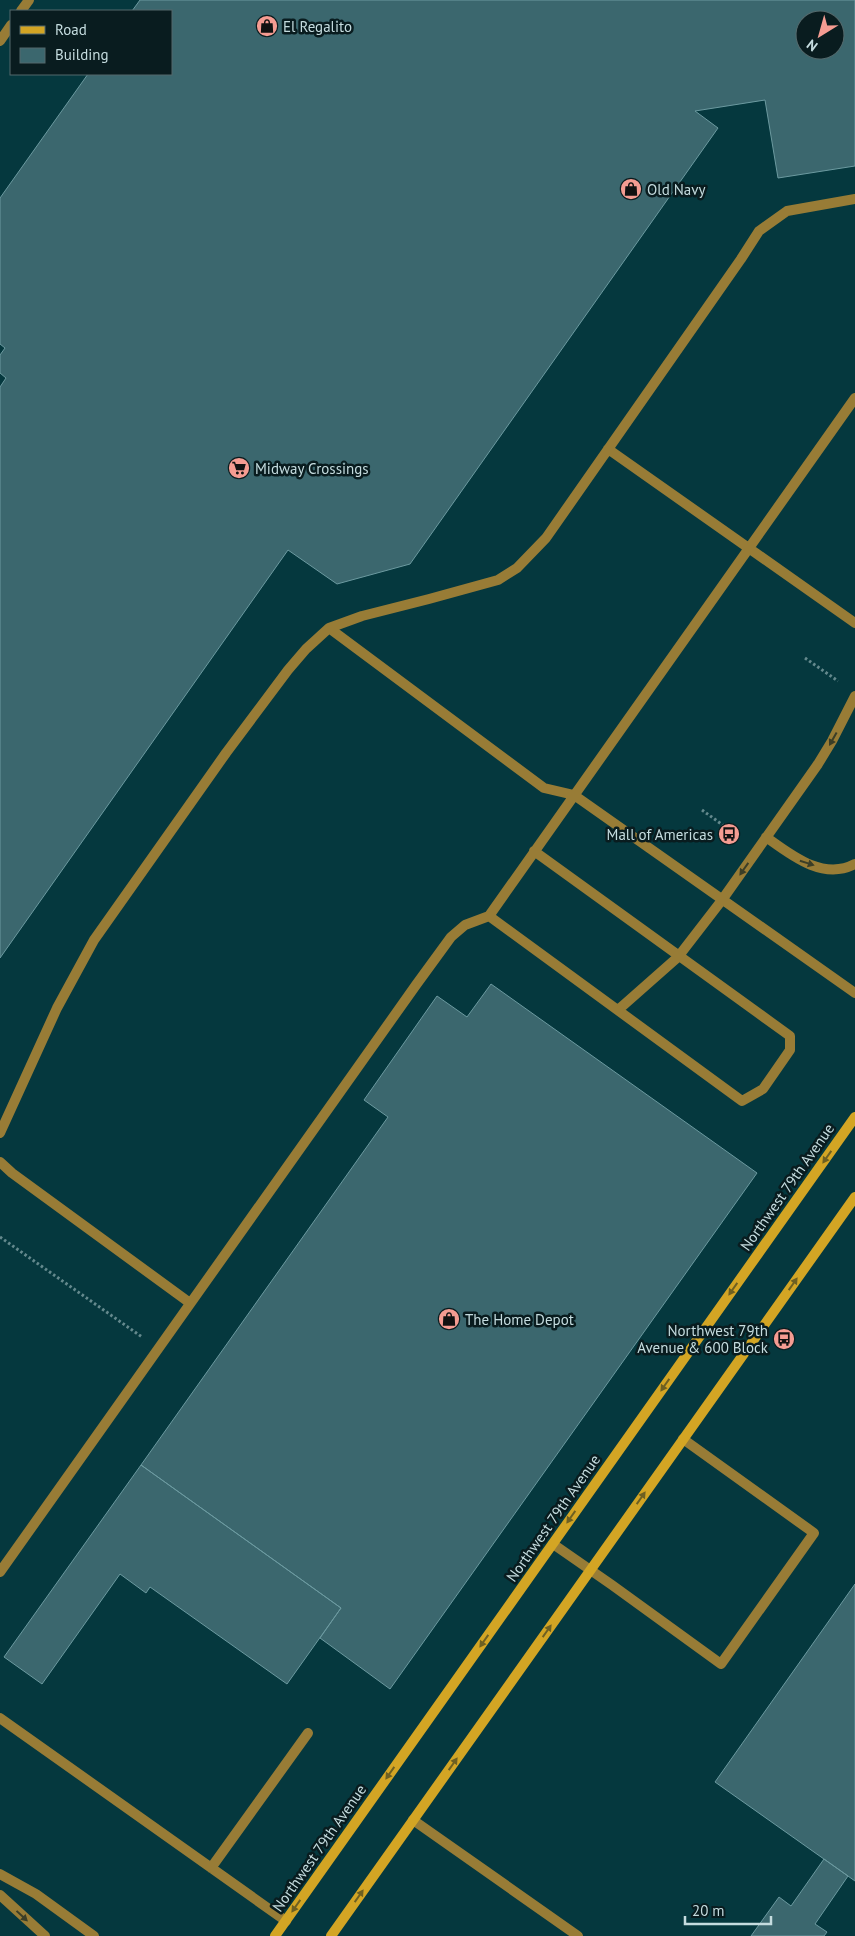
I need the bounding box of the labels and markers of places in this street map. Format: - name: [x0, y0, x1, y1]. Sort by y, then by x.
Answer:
- shop icon: El Regalito: [255, 14, 279, 38]
- place label: El Regalito: [283, 17, 352, 36]
- shop icon: Old Navy: [619, 177, 643, 201]
- place label: Old Navy: [647, 180, 706, 199]
- supermarket icon: Midway Crossings: [227, 456, 251, 480]
- place label: Midway Crossings: [255, 459, 369, 478]
- bus stop icon: Mall of Americas: [717, 822, 741, 846]
- place label: Mall of Americas: [607, 825, 713, 844]
- shop icon: The Home Depot: [437, 1307, 461, 1331]
- place label: The Home Depot: [465, 1310, 574, 1329]
- place label: Northwest 79th Avenue & 600 Block: [637, 1321, 769, 1357]
- bus stop icon: Northwest 79th Avenue & 600 Block: [772, 1327, 796, 1351]

